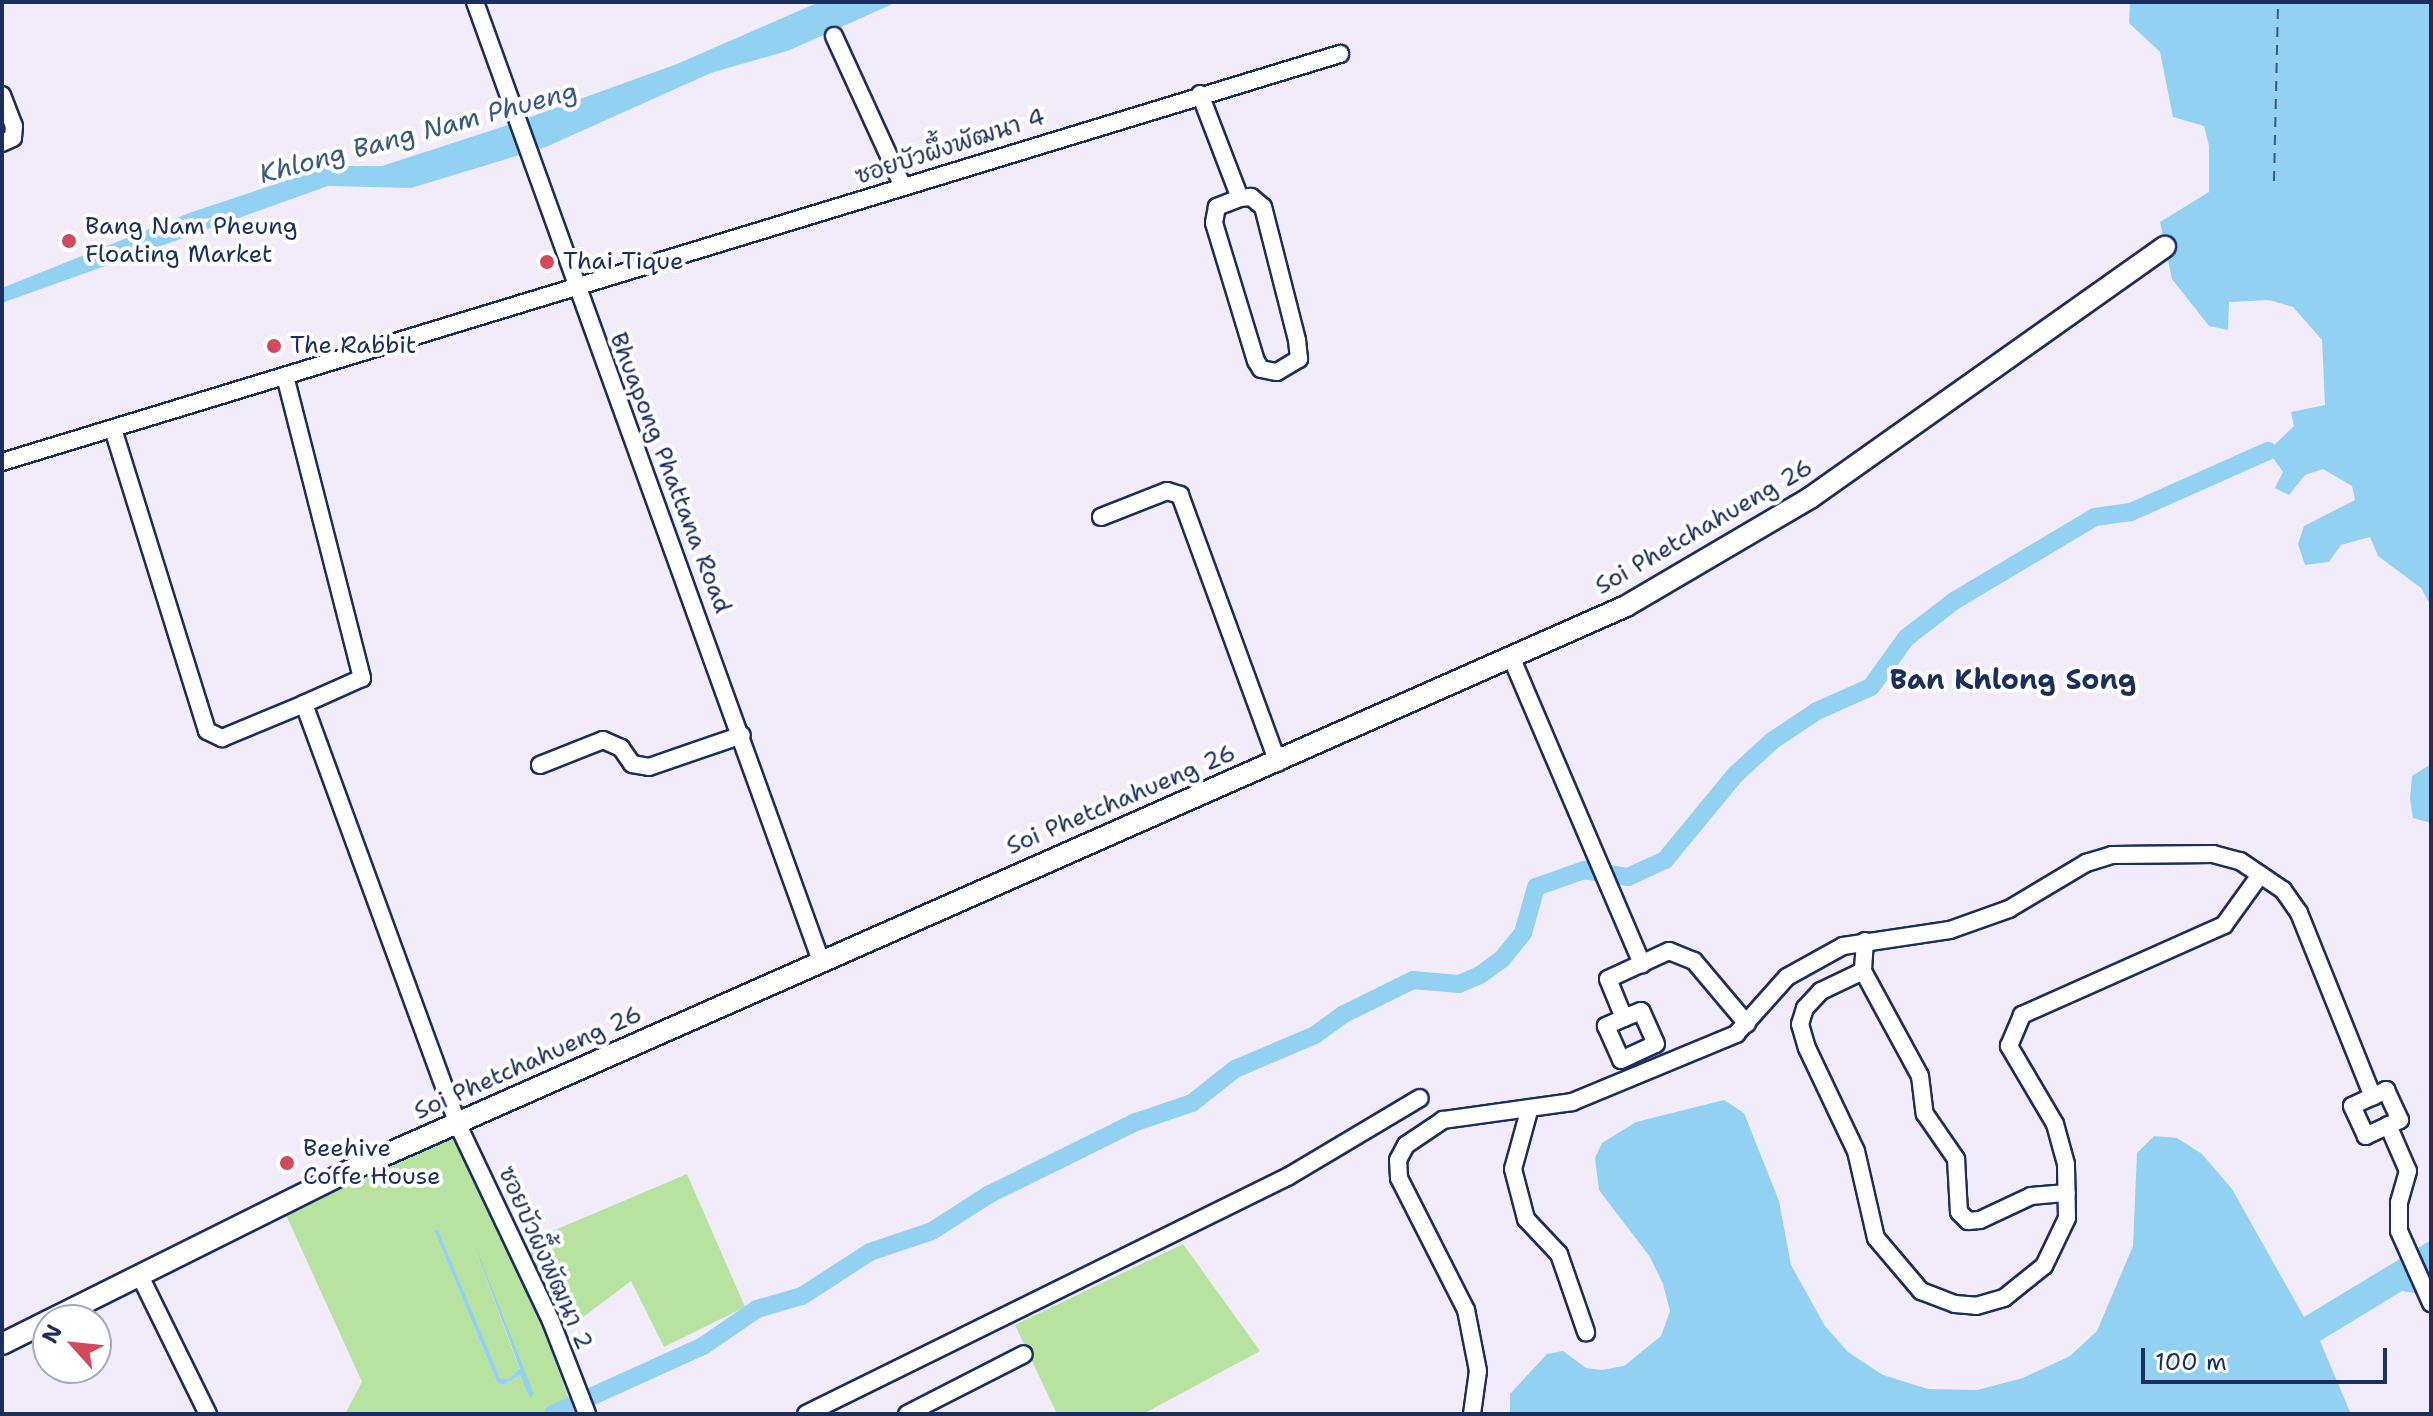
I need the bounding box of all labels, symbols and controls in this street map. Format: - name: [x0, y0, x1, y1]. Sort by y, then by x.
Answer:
- water label: Khlong Bang Nam Phueng: [256, 74, 580, 190]
- street label: ซอยบัวผึ้งพัฒนา 4: [852, 103, 1048, 191]
- place label: Bang Nam Pheung Floating Market: [85, 213, 297, 269]
- marker: Bang Nam Pheung Floating Market: [60, 232, 78, 250]
- place label: Thai Tique: [563, 248, 684, 276]
- marker: Thai Tique: [538, 253, 556, 271]
- street label: Bhuapong Phattana Road: [603, 329, 737, 617]
- place label: The Rabbit: [290, 332, 416, 360]
- marker: The Rabbit: [265, 337, 283, 355]
- street label: Soi Phetchahueng 26: [1590, 453, 1818, 601]
- district label: Ban Khlong Song: [1890, 662, 2136, 696]
- street label: Soi Phetchahueng 26: [1002, 739, 1240, 861]
- street label: Soi Phetchahueng 26: [410, 1000, 646, 1126]
- place label: Beehive Coffe House: [303, 1135, 441, 1191]
- marker: Beehive Coffe House: [278, 1154, 296, 1172]
- street label: ซอยบัวผึ้งพัฒนา 2: [492, 1162, 598, 1354]
- north arrow: [32, 1304, 112, 1384]
- text: N: [35, 1319, 69, 1348]
- scale bar: [2145, 1332, 2391, 1382]
- text: 100 m: [2155, 1346, 2227, 1378]

